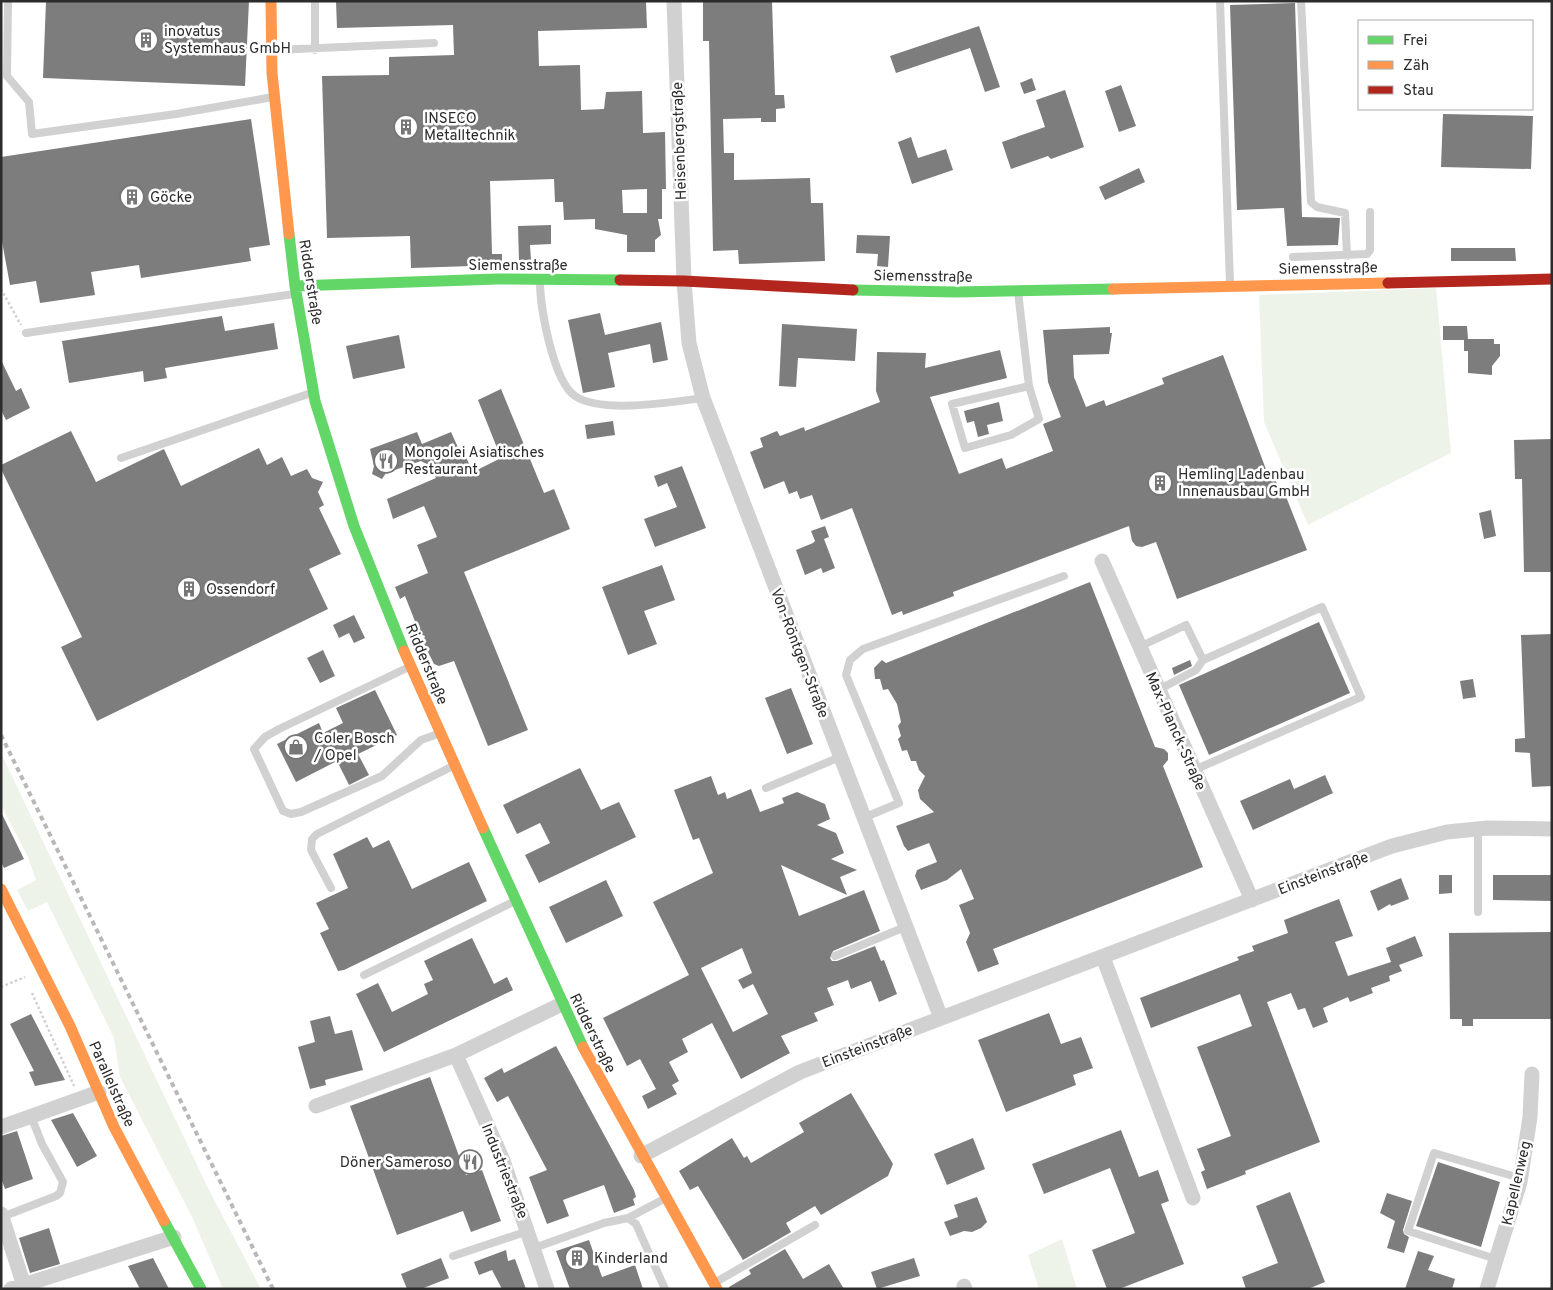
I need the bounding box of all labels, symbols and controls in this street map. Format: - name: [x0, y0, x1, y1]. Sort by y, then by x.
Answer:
- legend: [1358, 20, 1533, 110]
- place label: inovatus Systemhaus GmbH: [164, 23, 291, 59]
- building icon: inovatus Systemhaus GmbH: [133, 27, 159, 53]
- text: Frei: [1403, 32, 1428, 51]
- text: Zäh: [1403, 57, 1429, 76]
- street label: Heisenbergstraße: [669, 81, 692, 200]
- text: Stau: [1403, 82, 1434, 101]
- place label: INSECO Metalltechnik: [424, 110, 516, 146]
- building icon: INSECO Metalltechnik: [393, 114, 419, 140]
- building icon: Göcke: [119, 184, 145, 210]
- place label: Göcke: [150, 189, 192, 208]
- street label: Ridderstraße: [293, 238, 326, 326]
- street label: Siemensstraße: [468, 257, 568, 276]
- street label: Siemensstraße: [1278, 259, 1378, 280]
- street label: Siemensstraße: [873, 267, 973, 288]
- place label: Mongolei Asiatisches Restaurant: [404, 444, 544, 480]
- restaurant icon: Mongolei Asiatisches Restaurant: [373, 448, 399, 474]
- place label: Hemling Ladenbau Innenausbau GmbH: [1178, 466, 1310, 502]
- building icon: Hemling Ladenbau Innenausbau GmbH: [1147, 470, 1173, 496]
- building icon: Ossendorf: [176, 576, 202, 602]
- place label: Ossendorf: [206, 581, 275, 600]
- street label: Von-Röntgen-Straße: [765, 586, 832, 721]
- street label: Ridderstraße: [400, 621, 451, 708]
- street label: Max-Planck-Straße: [1140, 669, 1209, 794]
- place label: Coler Bosch / Opel: [313, 730, 395, 766]
- shop icon: Coler Bosch / Opel: [283, 734, 309, 760]
- street label: Einsteinstraße: [1275, 848, 1372, 900]
- street label: Ridderstraße: [564, 991, 619, 1077]
- street label: Einsteinstraße: [819, 1021, 916, 1073]
- street label: Parallelstraße: [83, 1039, 138, 1131]
- street label: Industriestraße: [476, 1121, 531, 1222]
- street label: Kapellenweg: [1499, 1139, 1536, 1228]
- restaurant icon: Döner Sameroso: [457, 1149, 483, 1175]
- place label: Döner Sameroso: [340, 1154, 452, 1173]
- building icon: Kinderland: [564, 1245, 590, 1271]
- place label: Kinderland: [594, 1250, 668, 1269]

